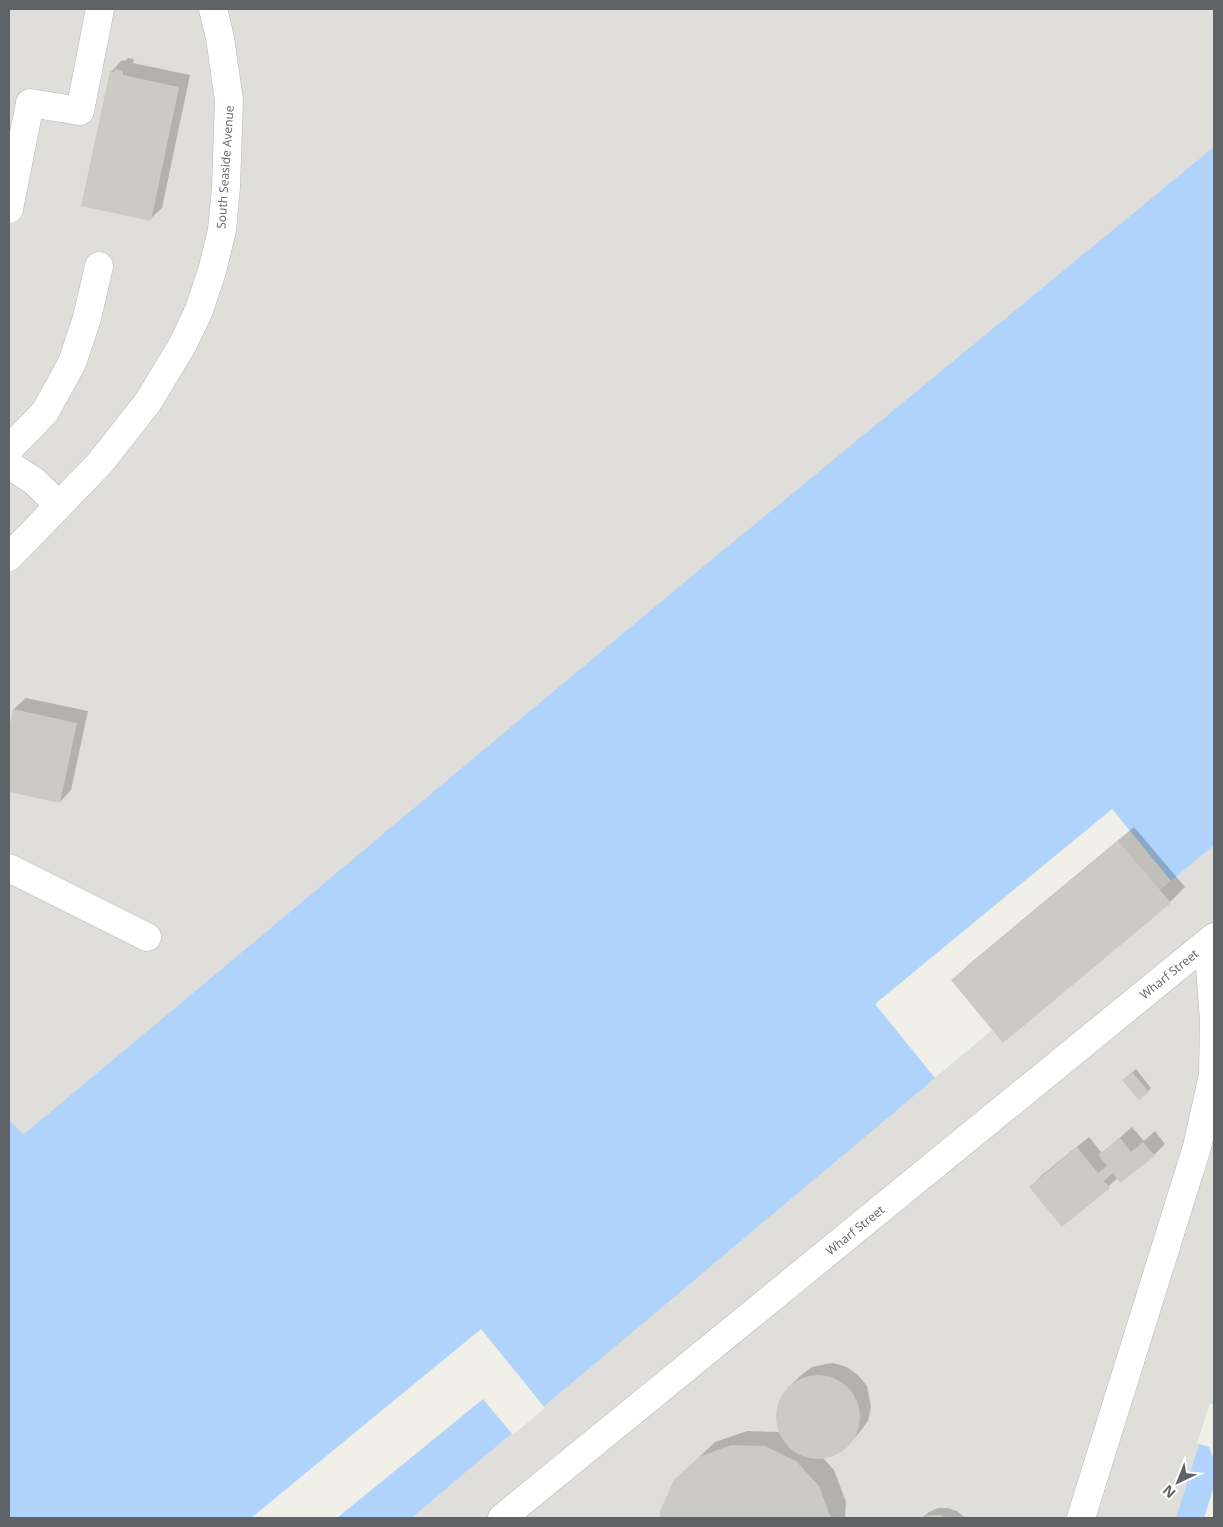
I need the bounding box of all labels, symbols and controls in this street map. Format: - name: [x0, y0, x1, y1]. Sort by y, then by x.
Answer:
- street label: South Seaside Avenue: [212, 104, 238, 229]
- street label: Wharf Street: [1136, 945, 1202, 1003]
- street label: Wharf Street: [822, 1201, 888, 1259]
- north arrow: [1153, 1457, 1203, 1507]
- text: N: [1158, 1481, 1179, 1503]

